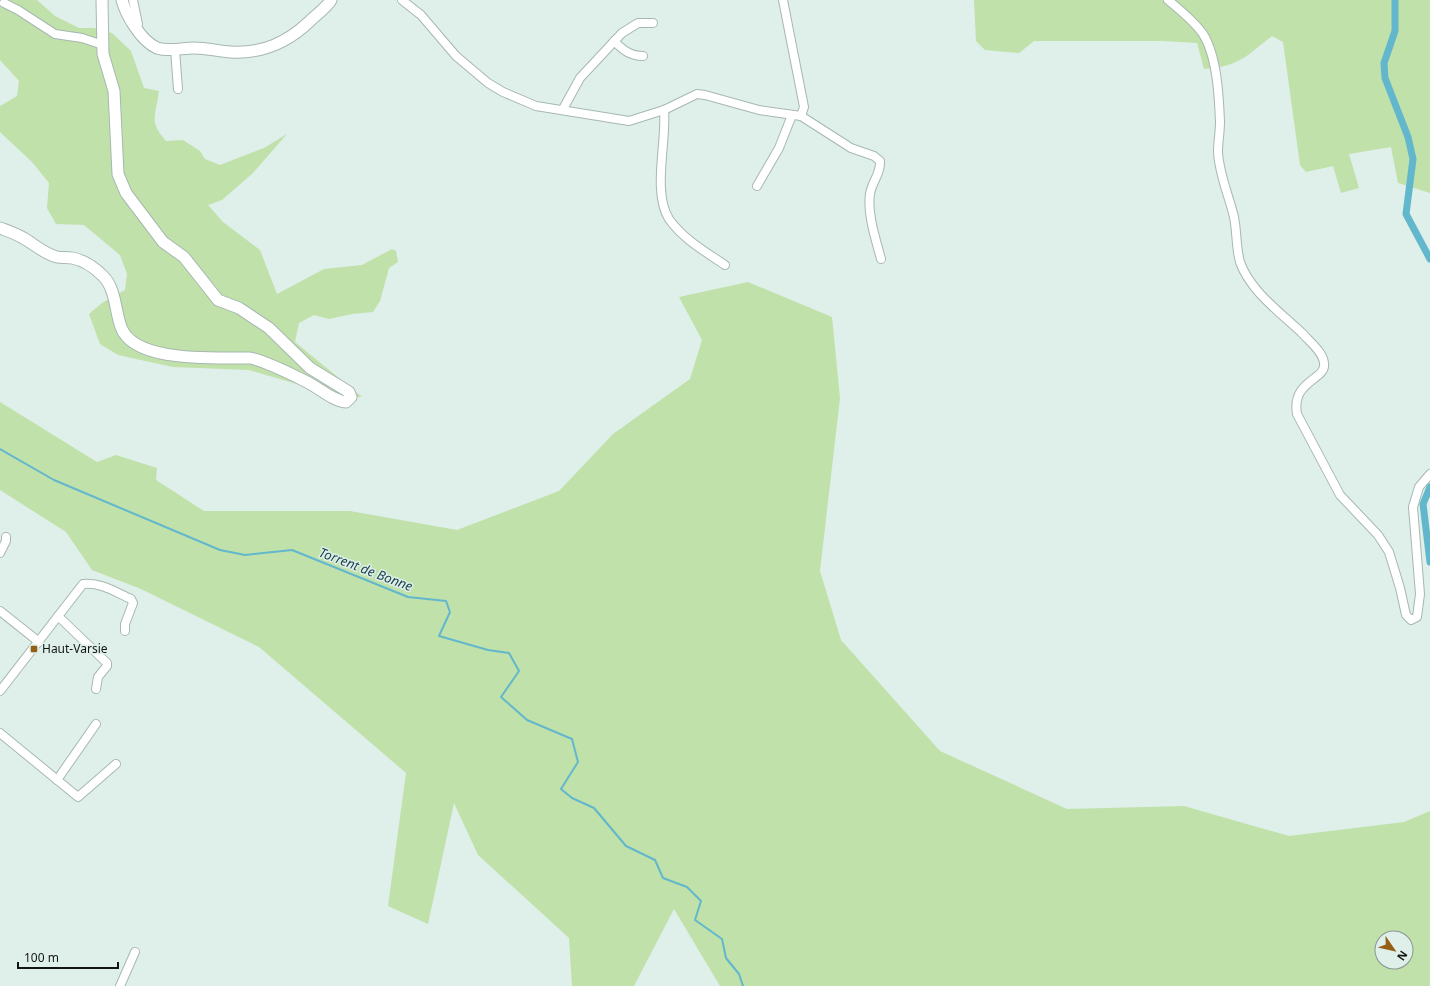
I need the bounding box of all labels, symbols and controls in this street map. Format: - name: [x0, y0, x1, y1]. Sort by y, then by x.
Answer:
- water label: Torrent de Bonne: [317, 543, 416, 595]
- place label: Haut-Varsie: [42, 640, 108, 657]
- marker: Haut-Varsie: [29, 644, 39, 654]
- north arrow: [1374, 930, 1414, 970]
- scale bar: [18, 944, 118, 970]
- text: N: [1394, 948, 1411, 964]
- text: 100 m: [24, 949, 59, 966]

